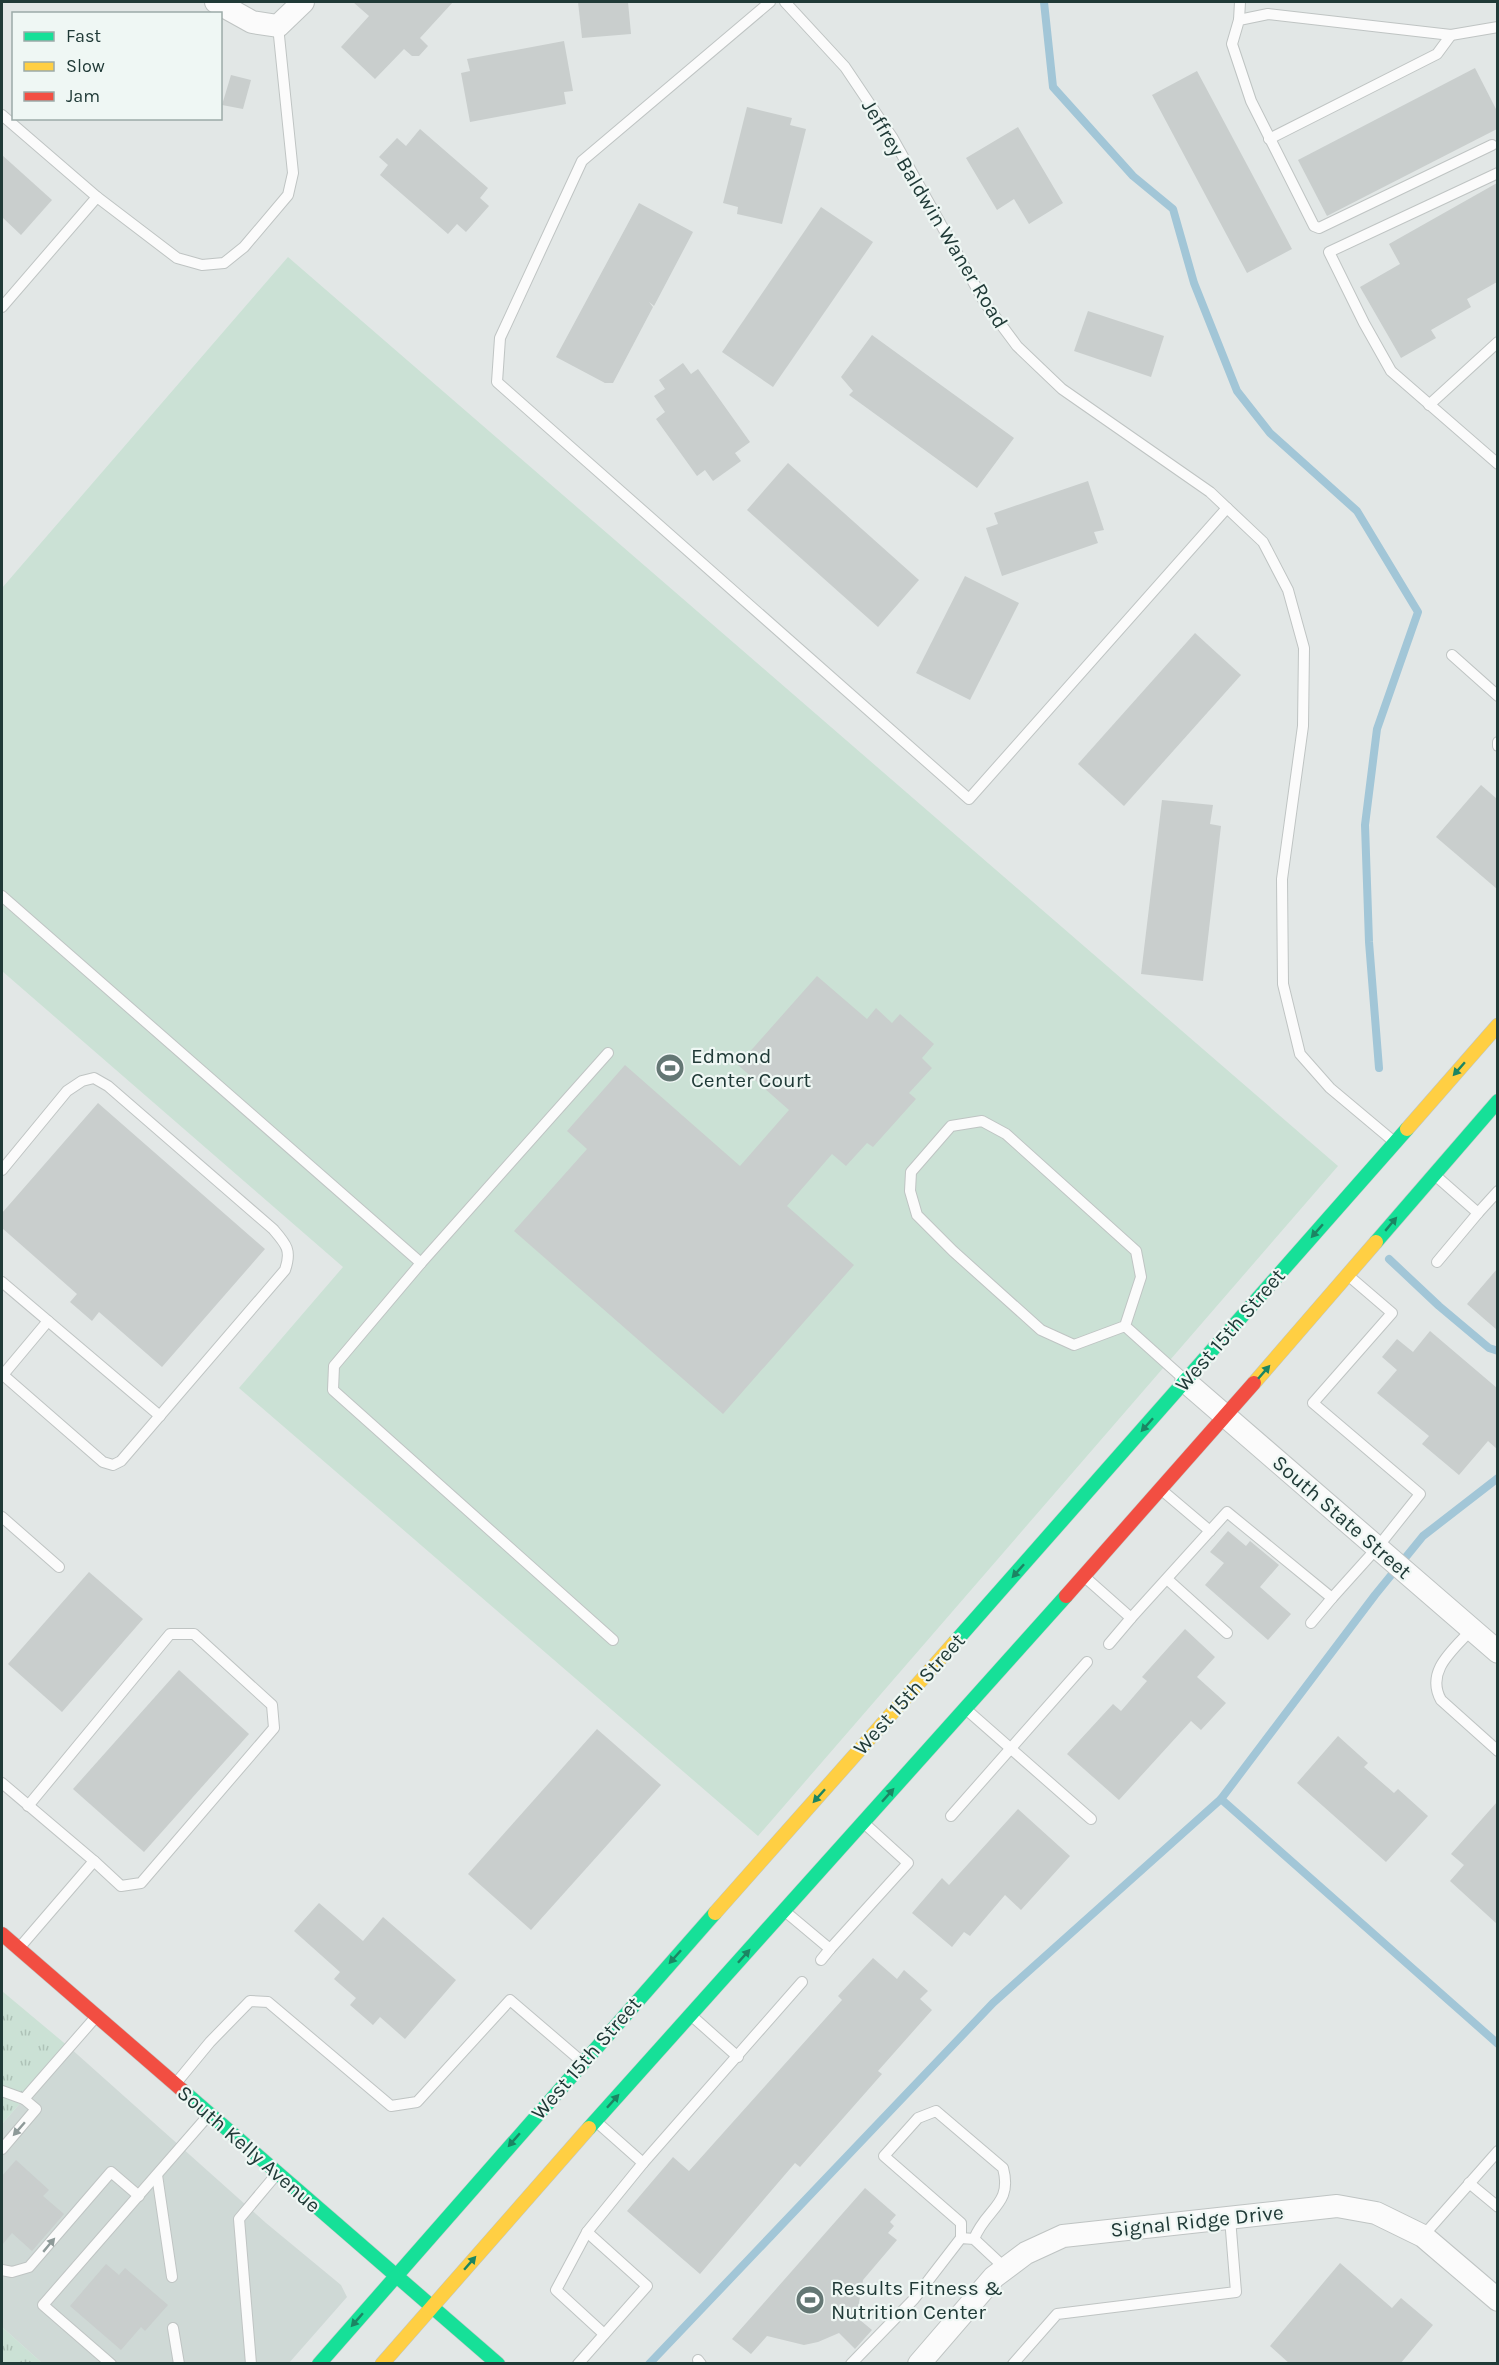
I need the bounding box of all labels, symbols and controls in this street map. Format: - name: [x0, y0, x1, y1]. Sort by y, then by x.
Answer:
- legend: [12, 12, 222, 120]
- text: Fast: [66, 25, 101, 47]
- text: Slow: [66, 55, 105, 77]
- text: Jam: [66, 85, 100, 107]
- street label: Jeffrey Baldwin Waner Road: [857, 95, 1013, 333]
- place label: Edmond Center Court: [691, 1044, 811, 1092]
- sports icon: Edmond Center Court: [654, 1052, 686, 1084]
- one-way arrow: [1453, 1061, 1466, 1076]
- one-way arrow: [1384, 1216, 1397, 1232]
- one-way arrow: [1311, 1223, 1324, 1238]
- street label: West 15th Street: [1170, 1264, 1290, 1396]
- one-way arrow: [1257, 1365, 1270, 1380]
- one-way arrow: [1140, 1418, 1154, 1433]
- street label: South State Street: [1268, 1450, 1416, 1584]
- one-way arrow: [1012, 1563, 1025, 1578]
- street label: West 15th Street: [848, 1628, 970, 1760]
- one-way arrow: [812, 1788, 826, 1803]
- one-way arrow: [881, 1788, 895, 1803]
- one-way arrow: [669, 1949, 682, 1964]
- one-way arrow: [737, 1949, 751, 1964]
- street label: West 15th Street: [526, 1992, 646, 2124]
- street label: South Kelly Avenue: [173, 2080, 325, 2218]
- one-way arrow: [606, 2094, 619, 2109]
- one-way arrow: [13, 2121, 26, 2136]
- one-way arrow: [508, 2132, 521, 2147]
- street label: Signal Ridge Drive: [1109, 2200, 1285, 2242]
- one-way arrow: [42, 2238, 55, 2253]
- one-way arrow: [463, 2256, 476, 2271]
- place label: Results Fitness & Nutrition Center: [831, 2276, 1003, 2324]
- sports icon: Results Fitness & Nutrition Center: [794, 2284, 826, 2316]
- one-way arrow: [351, 2312, 364, 2328]

